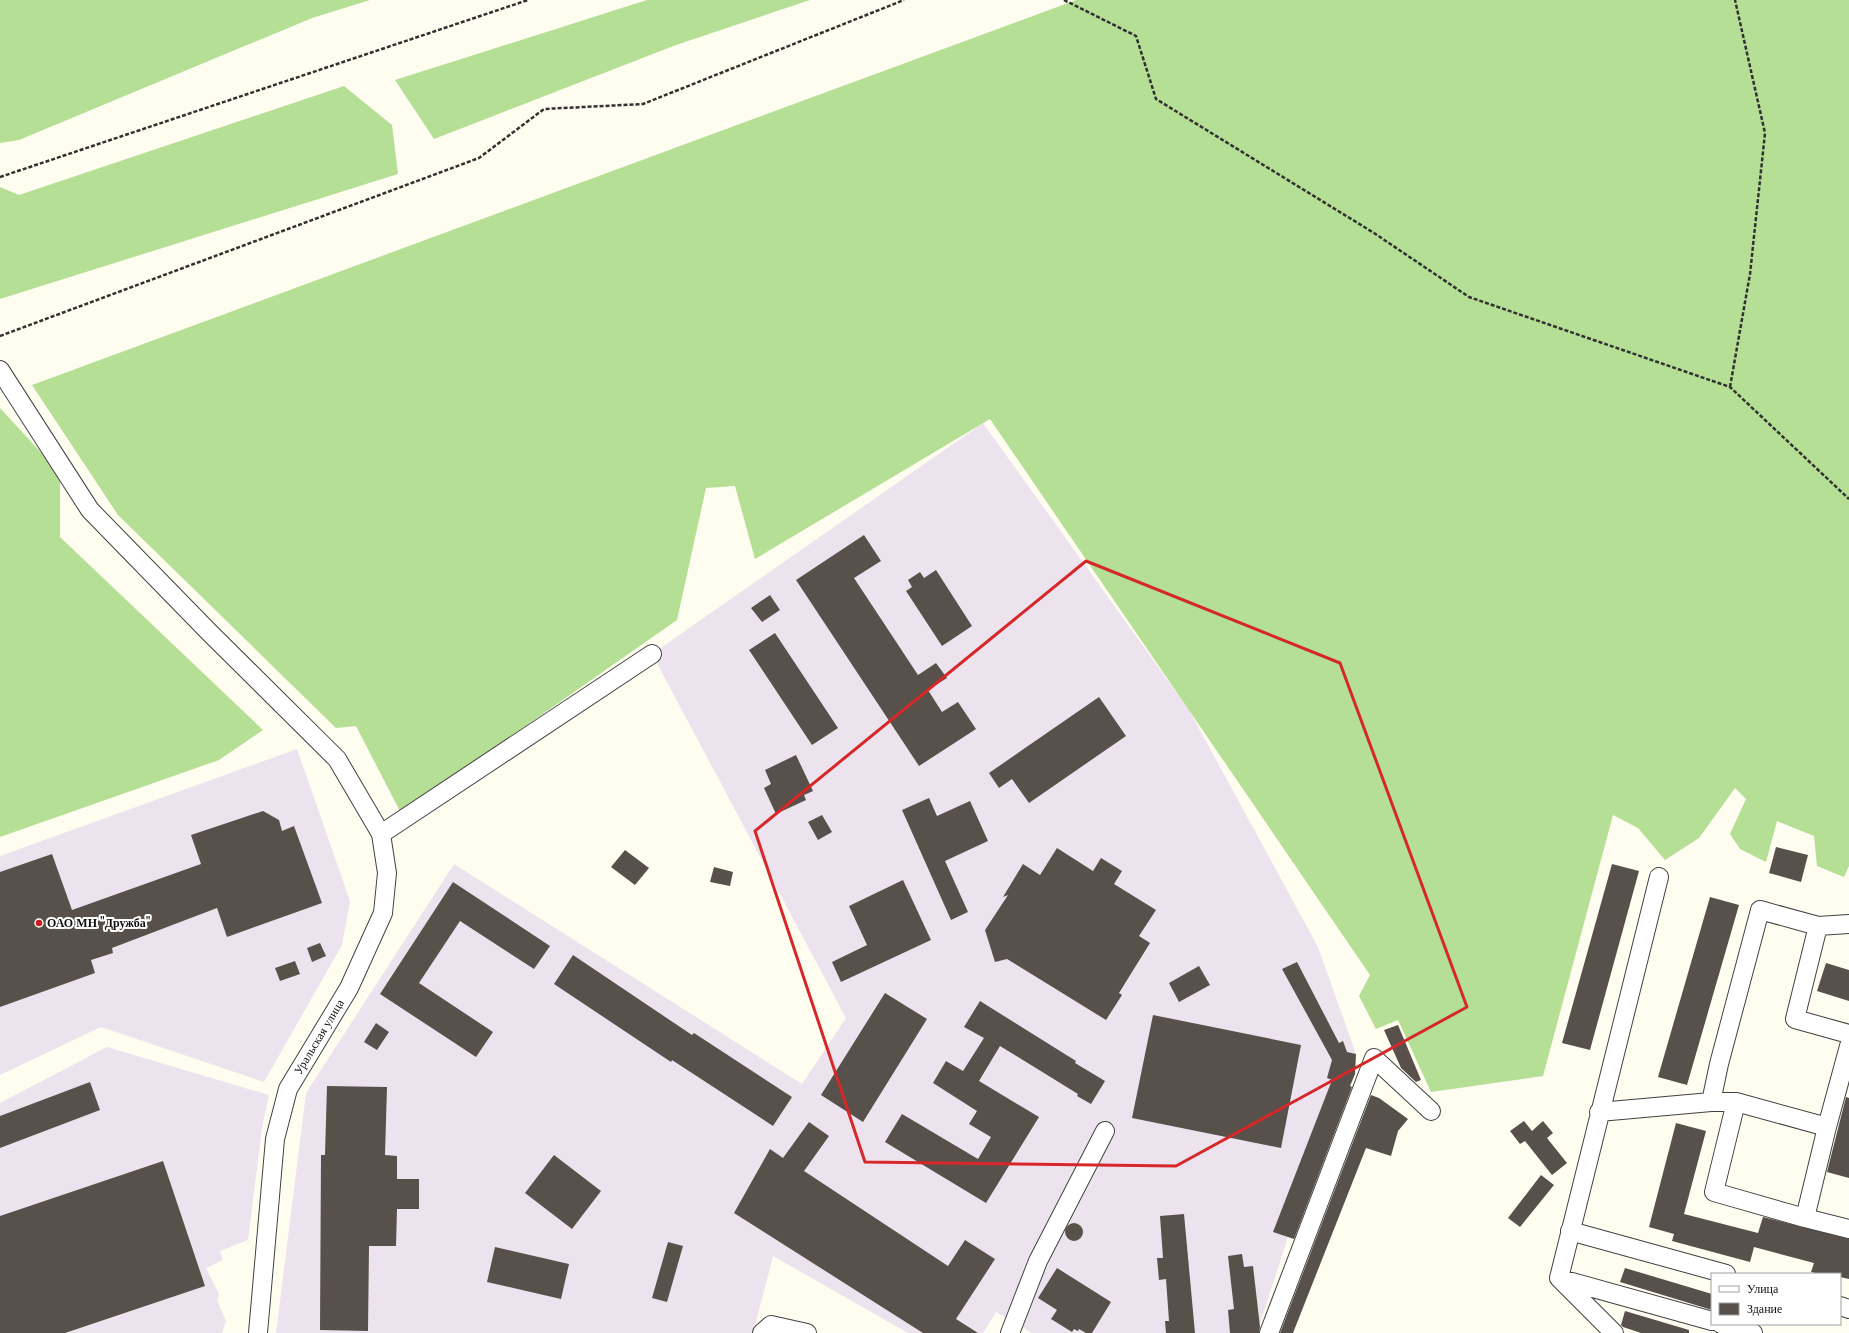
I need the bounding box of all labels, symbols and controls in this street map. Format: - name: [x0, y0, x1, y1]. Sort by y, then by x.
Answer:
- place label: ОАО МН "Дружба": [47, 915, 151, 930]
- marker: ОАО МН "Дружба": [34, 918, 44, 928]
- street label: Уральская улица: [290, 996, 347, 1077]
- legend: [1711, 1273, 1841, 1325]
- text: Улица: [1747, 1281, 1779, 1296]
- text: Здание: [1747, 1301, 1782, 1316]

